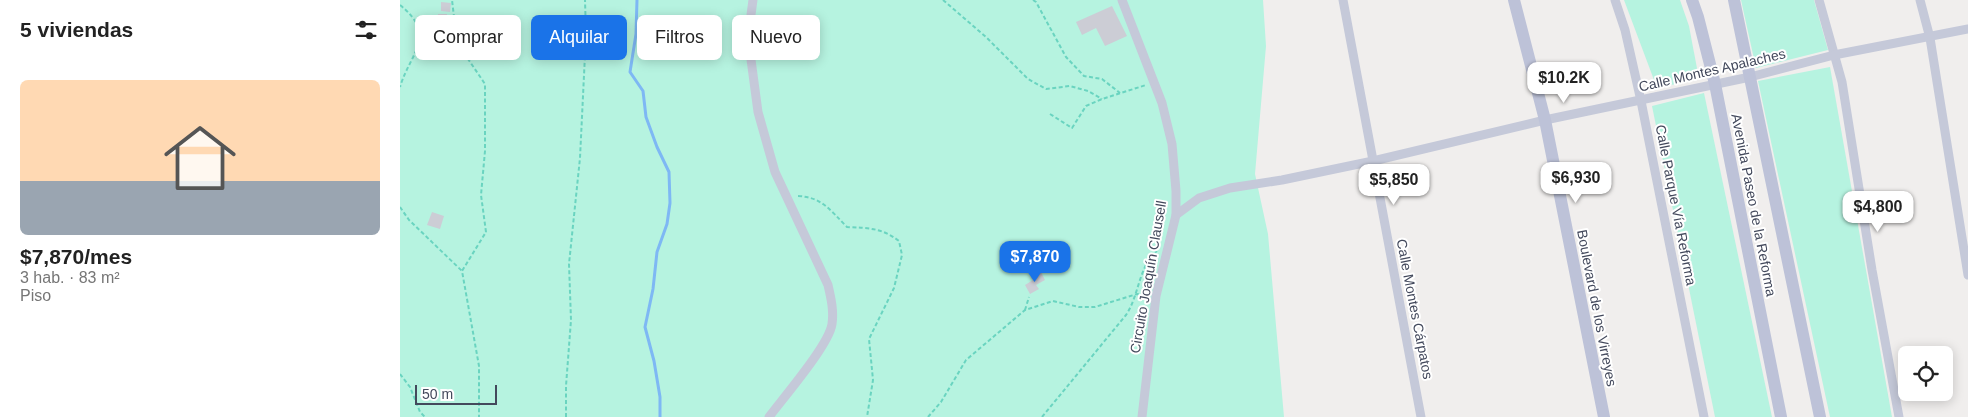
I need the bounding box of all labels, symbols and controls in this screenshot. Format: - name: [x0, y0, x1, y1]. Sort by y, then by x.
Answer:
- chip: Comprar: [415, 15, 521, 60]
- chip: Alquilar: [531, 15, 627, 60]
- chip: Filtros: [637, 15, 722, 60]
- chip: Nuevo: [732, 15, 820, 60]
- icon: filters: [352, 16, 380, 44]
- text: 5 viviendas: [20, 18, 133, 41]
- street label: Calle Montes Apalaches: [1637, 45, 1787, 95]
- pin: $10.2K: [1523, 62, 1605, 104]
- text: $10.2K: [1538, 69, 1590, 86]
- street label: Avenida Paseo de la Reforma: [1728, 112, 1780, 298]
- icon: home: [155, 113, 245, 203]
- street label: Calle Parque Vía Reforma: [1653, 123, 1699, 287]
- pin: $6,930: [1535, 162, 1617, 204]
- pin: $5,850: [1353, 164, 1435, 206]
- text: $6,930: [1552, 169, 1600, 186]
- text: $5,850: [1370, 171, 1418, 188]
- pin: $4,800: [1837, 190, 1919, 233]
- text: $4,800: [1854, 198, 1902, 215]
- street label: Circuito Joaquín Clausell: [1127, 199, 1169, 355]
- street label: Boulevard de los Virreyes: [1574, 228, 1620, 388]
- street label: Calle Montes Cárpatos: [1394, 238, 1436, 380]
- pin: $7,870: [994, 240, 1076, 283]
- text: $7,870/mes: [20, 245, 132, 268]
- text: $7,870: [1011, 248, 1059, 265]
- text: 3 hab. · 83 m²: [20, 269, 120, 286]
- text: Piso: [20, 287, 51, 304]
- map controls: [1898, 346, 1953, 401]
- button: locate: [1898, 346, 1953, 401]
- scale bar: [415, 382, 498, 405]
- text: 50 m: [422, 386, 453, 402]

